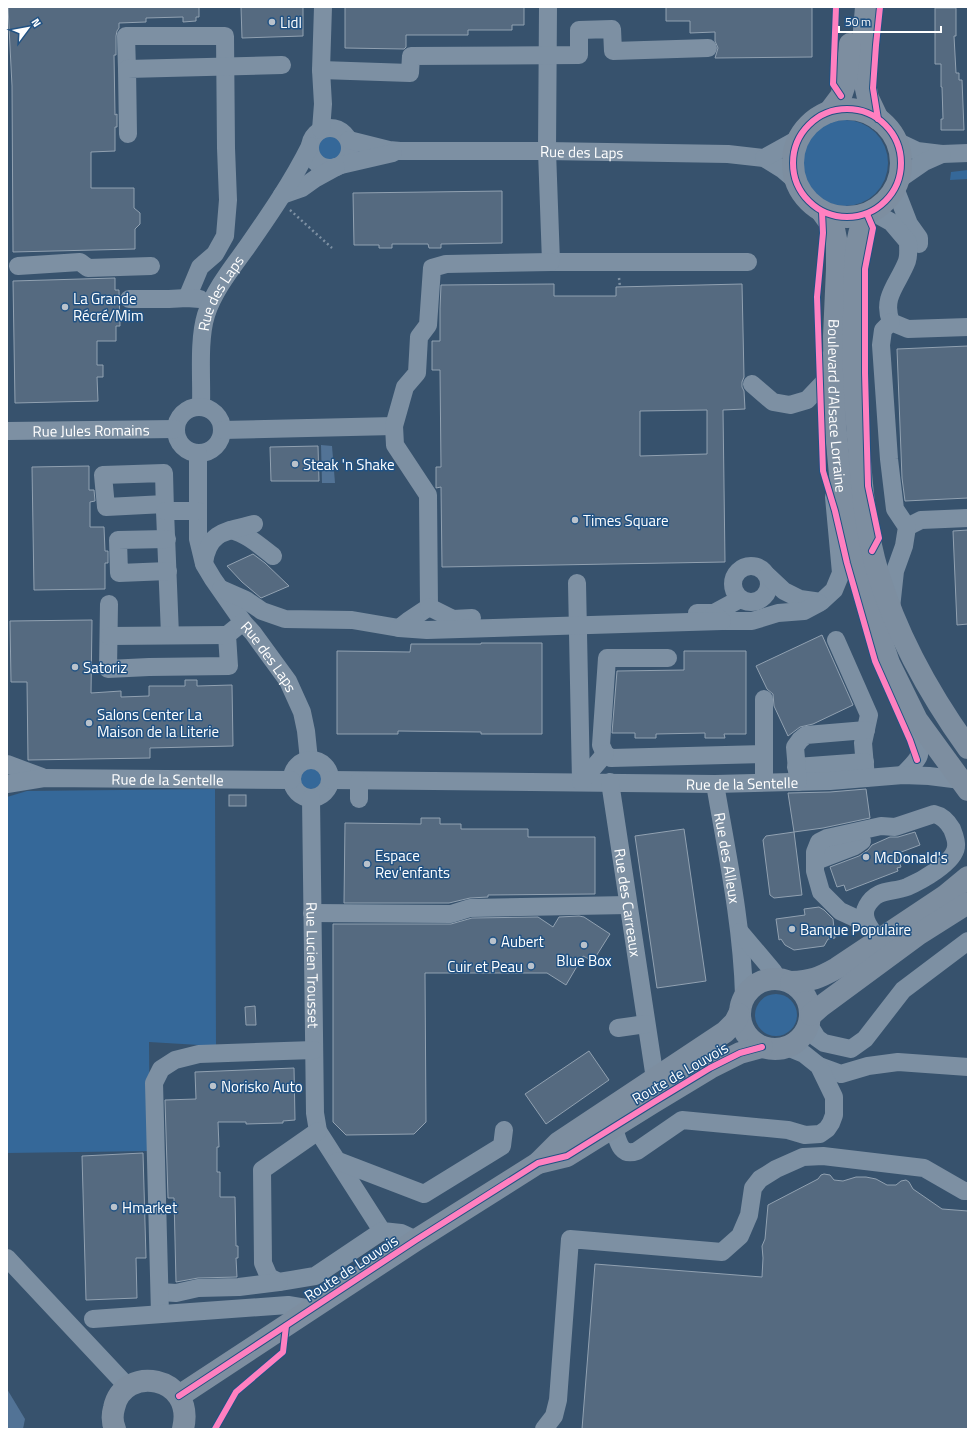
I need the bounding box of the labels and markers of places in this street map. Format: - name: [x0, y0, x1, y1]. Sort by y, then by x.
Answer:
- place label: Lidl: [280, 11, 302, 34]
- marker: Lidl: [267, 17, 277, 27]
- place label: La Grande Récré/Mim: [73, 287, 143, 327]
- marker: La Grande Récré/Mim: [60, 302, 70, 312]
- place label: Steak 'n Shake: [303, 453, 395, 476]
- marker: Steak 'n Shake: [290, 459, 300, 469]
- place label: Times Square: [583, 509, 669, 532]
- marker: Times Square: [570, 515, 580, 525]
- place label: Satoriz: [83, 656, 127, 679]
- marker: Satoriz: [70, 662, 80, 672]
- place label: Salons Center La Maison de la Literie: [97, 703, 219, 743]
- marker: Salons Center La Maison de la Literie: [84, 718, 94, 728]
- place label: Espace Rev'enfants: [375, 844, 450, 884]
- place label: McDonald's: [874, 846, 948, 869]
- marker: McDonald's: [861, 852, 871, 862]
- marker: Espace Rev'enfants: [362, 859, 372, 869]
- place label: Banque Populaire: [800, 918, 911, 941]
- marker: Banque Populaire: [787, 924, 797, 934]
- place label: Aubert: [501, 930, 545, 953]
- marker: Aubert: [488, 936, 498, 946]
- marker: Blue Box: [579, 940, 589, 950]
- place label: Blue Box: [556, 949, 612, 972]
- place label: Cuir et Peau: [447, 955, 523, 978]
- marker: Cuir et Peau: [526, 961, 536, 971]
- place label: Norisko Auto: [221, 1075, 303, 1098]
- marker: Norisko Auto: [208, 1081, 218, 1091]
- place label: Hmarket: [122, 1196, 178, 1219]
- marker: Hmarket: [109, 1202, 119, 1212]

